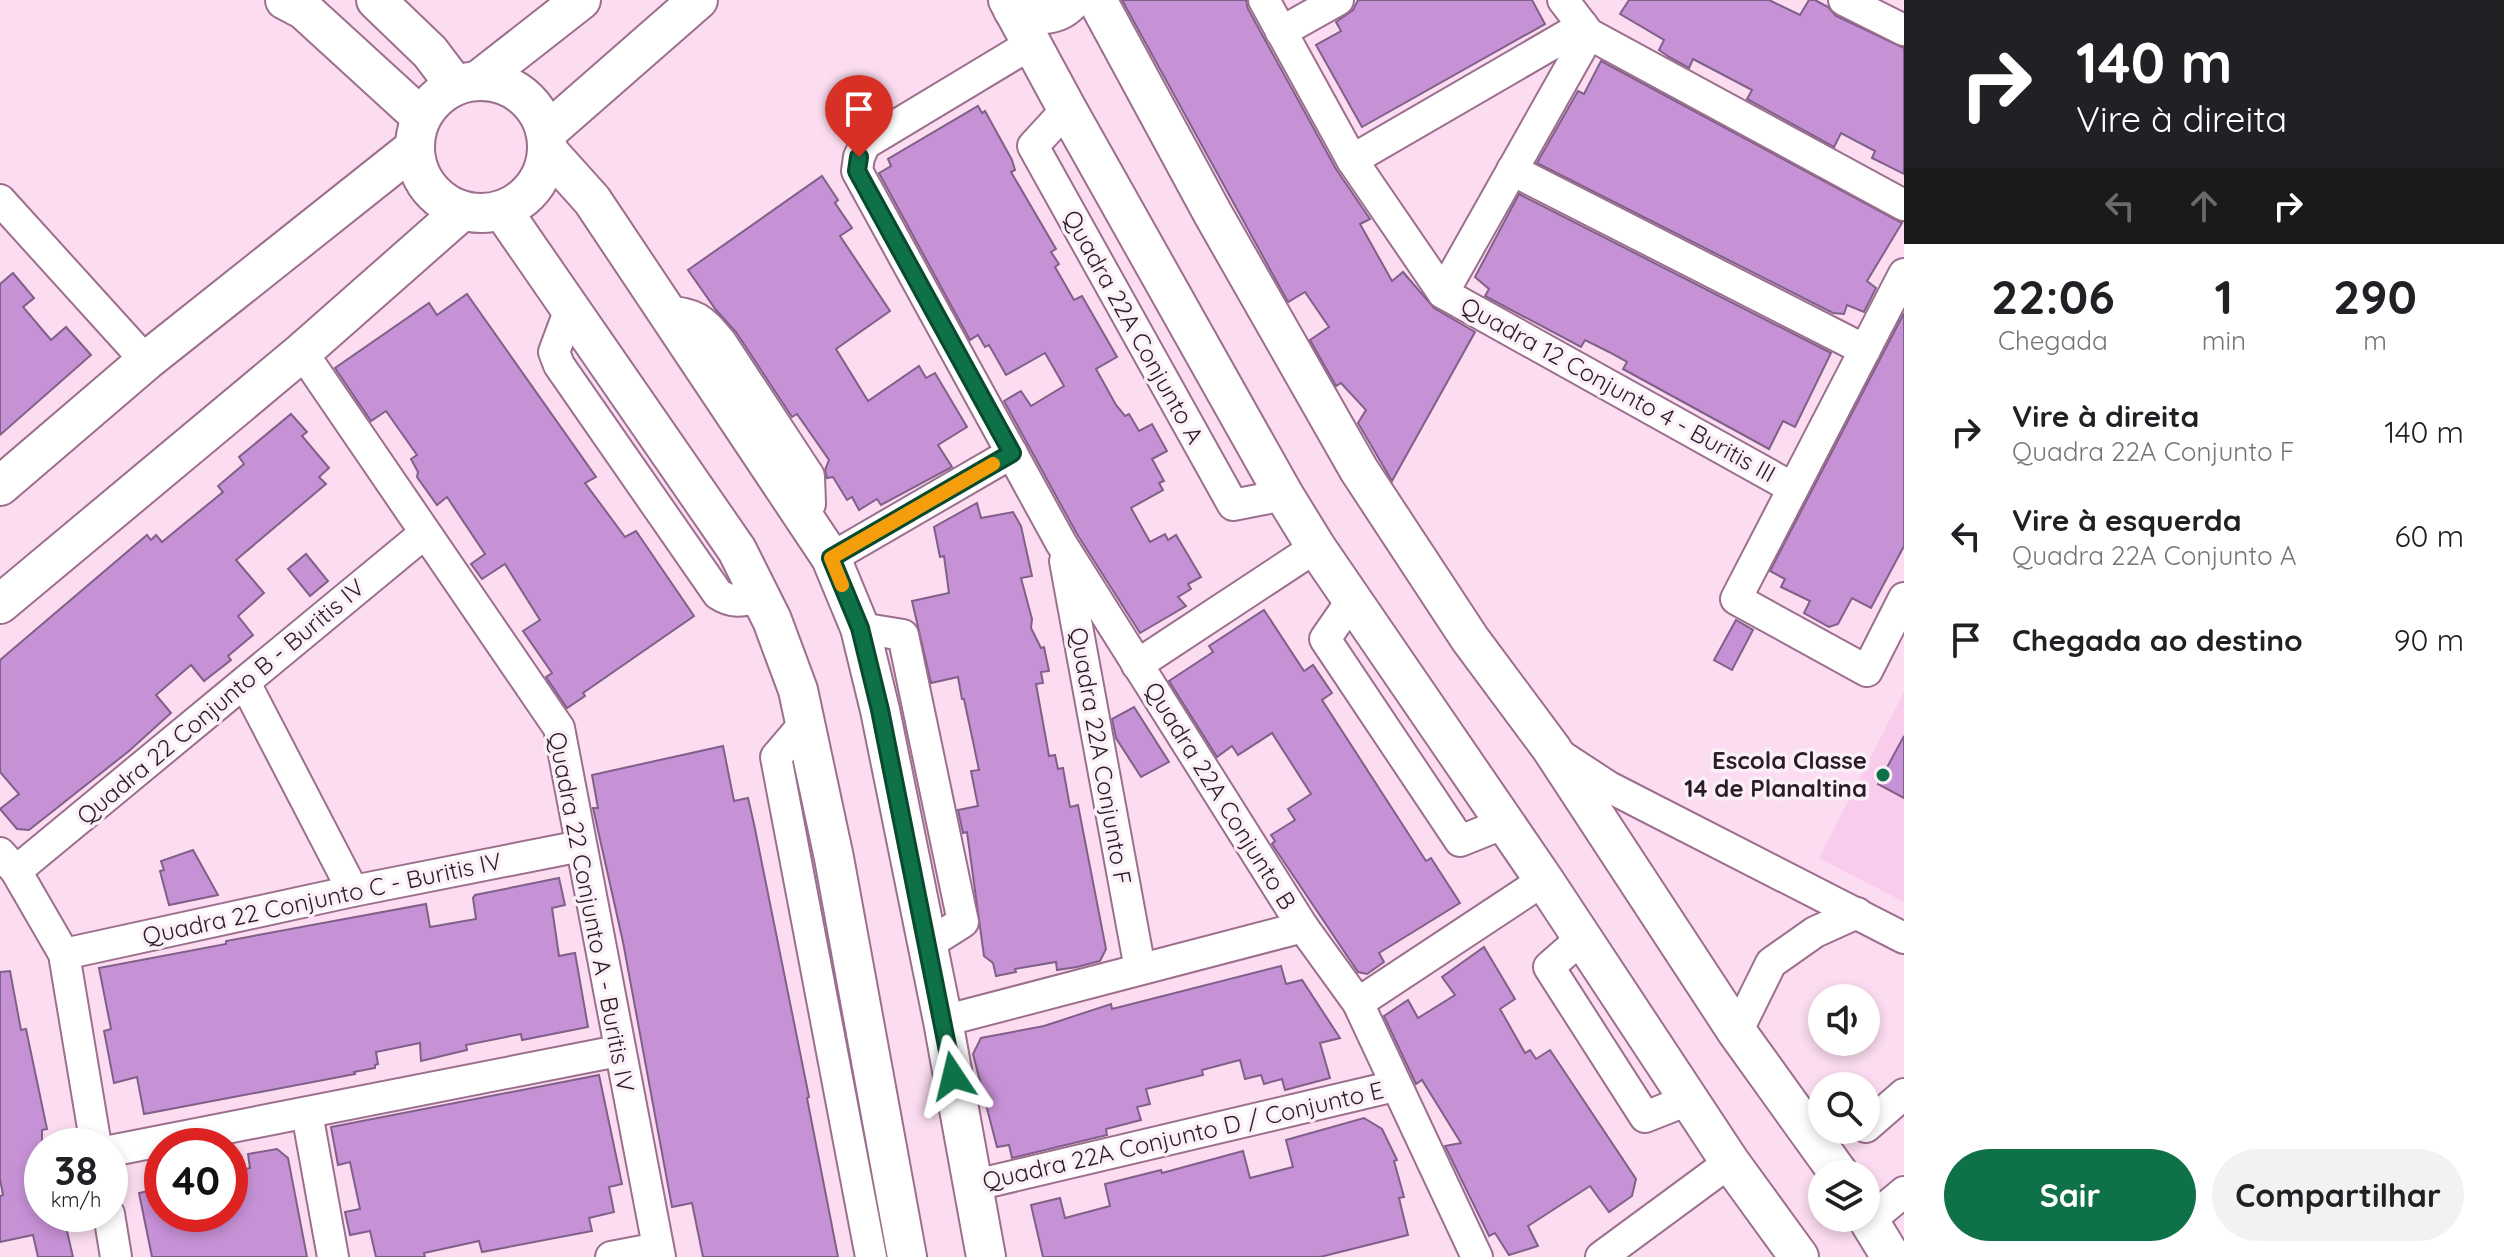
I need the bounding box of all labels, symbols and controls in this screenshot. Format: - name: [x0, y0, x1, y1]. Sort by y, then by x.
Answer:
- text: 140 m: [2076, 27, 2232, 97]
- icon: right: [1944, 32, 2048, 136]
- pin: [825, 75, 893, 157]
- icon: arrive: [837, 87, 881, 131]
- text: Vire à direita: [2076, 96, 2287, 141]
- icon: left: [2098, 184, 2142, 228]
- icon: ahead: [2182, 184, 2226, 228]
- icon: right: [2266, 184, 2310, 228]
- street label: Quadra 22A Conjunto A: [1057, 204, 1211, 449]
- text: 22:06: [1991, 266, 2115, 326]
- text: 1: [2215, 266, 2233, 326]
- text: 290: [2333, 266, 2417, 326]
- street label: Quadra 12 Conjunto 4 - Buritis III: [1456, 290, 1781, 488]
- text: Chegada: [1998, 324, 2108, 357]
- text: min: [2202, 324, 2246, 357]
- text: m: [2363, 324, 2387, 357]
- text: Vire à direita: [2012, 397, 2199, 435]
- icon: right: [1944, 410, 1988, 454]
- text: 140 m: [2384, 413, 2464, 451]
- text: Quadra 22A Conjunto F: [2012, 435, 2295, 468]
- text: Vire à esquerda: [2012, 501, 2241, 539]
- icon: left: [1944, 514, 1988, 558]
- text: 60 m: [2394, 517, 2464, 555]
- text: Quadra 22A Conjunto A: [2012, 539, 2297, 572]
- street label: Quadra 22 Conjunto B - Buritis IV: [70, 572, 370, 830]
- icon: arrive: [1944, 618, 1988, 662]
- text: Chegada ao destino: [2012, 621, 2303, 659]
- text: 90 m: [2394, 621, 2464, 659]
- street label: Quadra 22A Conjunto F: [1064, 625, 1138, 887]
- street label: Quadra 22A Conjunto B: [1138, 676, 1303, 915]
- street label: Quadra 22 Conjunto A - Buritis IV: [542, 729, 642, 1095]
- place label: Escola Classe 14 de Planaltina: [1684, 745, 1867, 803]
- marker: Escola Classe 14 de Planaltina: [1874, 766, 1892, 784]
- street label: Quadra 22 Conjunto C - Buritis IV: [139, 845, 504, 951]
- map controls: [1808, 984, 1880, 1232]
- button: sound: [1808, 984, 1880, 1056]
- position arrow: [911, 1034, 995, 1118]
- button: search: [1808, 1072, 1880, 1144]
- street label: Quadra 22A Conjunto D / Conjunto E: [979, 1074, 1386, 1196]
- speed limit sign: 40: [144, 1128, 248, 1232]
- text: 38: [54, 1145, 98, 1195]
- button: Sair: [1944, 1149, 2196, 1241]
- button: Compartilhar: [2212, 1149, 2464, 1241]
- button: layers: [1808, 1160, 1880, 1232]
- text: km/h: [51, 1187, 101, 1212]

